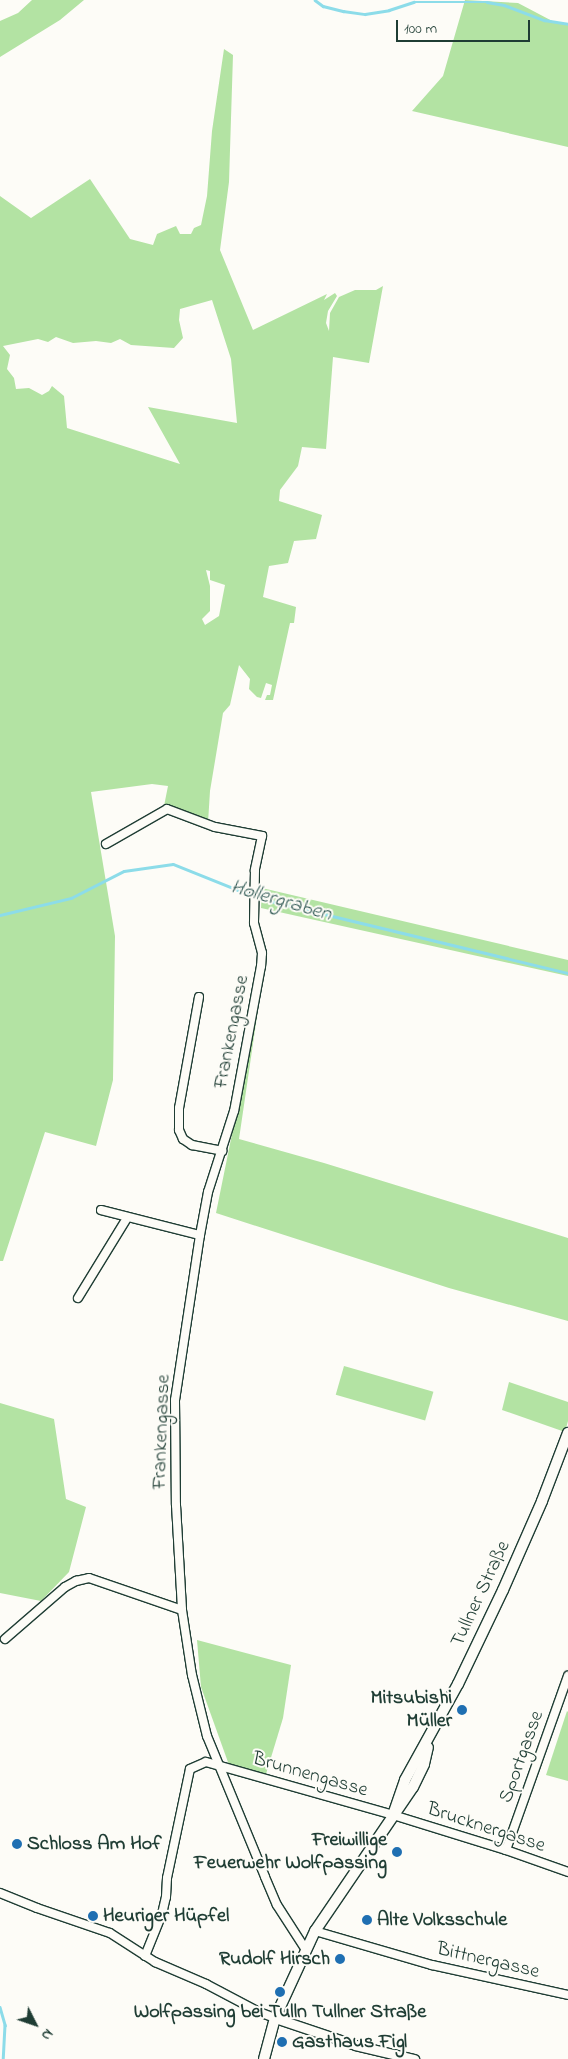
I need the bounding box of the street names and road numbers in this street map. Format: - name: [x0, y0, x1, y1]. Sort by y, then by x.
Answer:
- street label: Frankengasse: [209, 973, 255, 1091]
- street label: Frankengasse: [148, 1374, 176, 1490]
- street label: Tullner Straße: [446, 1537, 516, 1651]
- street label: Sportgasse: [494, 1708, 550, 1806]
- street label: Brunnengasse: [250, 1747, 370, 1803]
- street label: Brucknergasse: [424, 1798, 548, 1858]
- street label: Bittnergasse: [434, 1938, 542, 1984]

